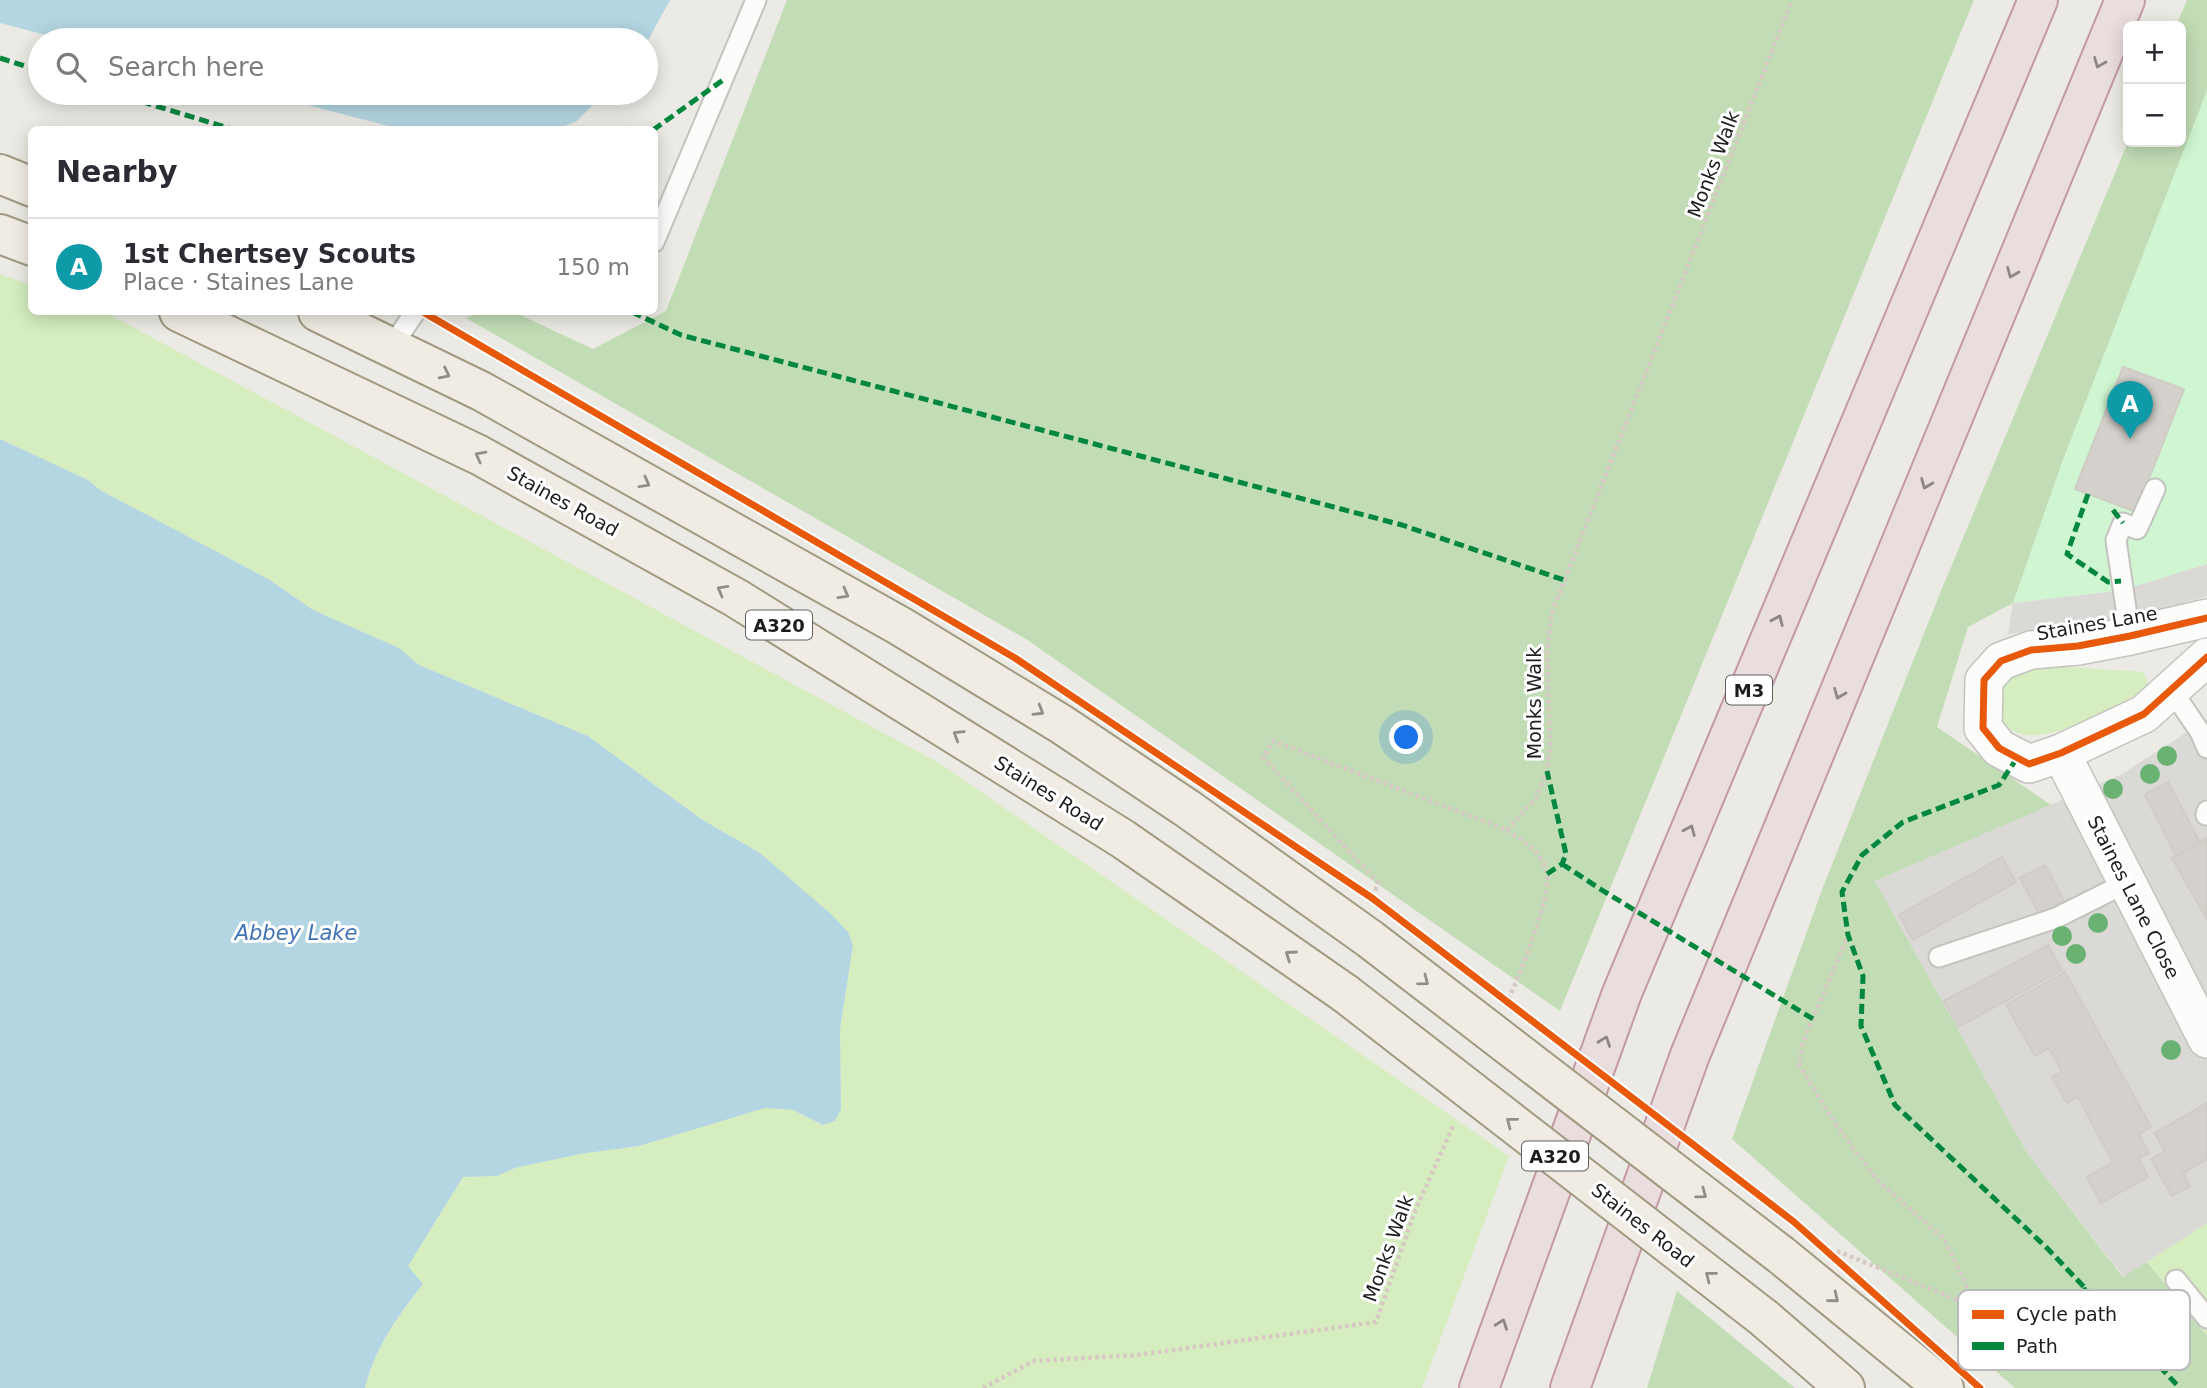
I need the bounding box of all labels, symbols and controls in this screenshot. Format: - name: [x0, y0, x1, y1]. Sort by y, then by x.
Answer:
- map controls: [2123, 21, 2186, 147]
- button: +: [2123, 21, 2186, 84]
- search box: [28, 28, 658, 105]
- icon: search: [52, 48, 90, 86]
- text: Search here: [108, 52, 264, 82]
- one-way arrow: [2093, 56, 2107, 68]
- button: −: [2123, 84, 2186, 147]
- street label: Monks Walk: [1683, 108, 1743, 220]
- text: Nearby: [56, 154, 178, 189]
- text: 1st Chertsey Scouts: [123, 239, 416, 269]
- text: A: [70, 254, 88, 280]
- text: 150 m: [556, 254, 630, 280]
- one-way arrow: [2007, 267, 2021, 279]
- text: Place · Staines Lane: [123, 269, 354, 295]
- one-way arrow: [438, 366, 450, 380]
- pin: A: [2107, 381, 2153, 439]
- one-way arrow: [475, 451, 488, 464]
- street label: Staines Road: [504, 461, 622, 541]
- one-way arrow: [638, 475, 651, 488]
- one-way arrow: [1920, 477, 1934, 489]
- one-way arrow: [717, 585, 730, 598]
- one-way arrow: [836, 586, 849, 599]
- street label: Staines Lane: [2035, 602, 2159, 644]
- road number: A320: [746, 610, 812, 640]
- one-way arrow: [1770, 615, 1784, 628]
- street label: Monks Walk: [1523, 647, 1545, 759]
- road number: M3: [1726, 676, 1772, 704]
- one-way arrow: [1833, 687, 1847, 699]
- one-way arrow: [1031, 702, 1044, 715]
- your location: [1389, 720, 1423, 754]
- one-way arrow: [952, 731, 965, 744]
- street label: Staines Road: [991, 751, 1107, 835]
- street label: Staines Lane Close: [2083, 812, 2185, 982]
- one-way arrow: [1682, 825, 1696, 837]
- water label: Abbey Lake: [233, 921, 357, 945]
- one-way arrow: [1285, 951, 1298, 963]
- one-way arrow: [1416, 972, 1428, 985]
- one-way arrow: [1597, 1035, 1611, 1048]
- one-way arrow: [1506, 1117, 1518, 1130]
- road number: A320: [1522, 1142, 1588, 1170]
- street label: Staines Road: [1587, 1178, 1699, 1272]
- one-way arrow: [1694, 1185, 1706, 1198]
- street label: Monks Walk: [1358, 1191, 1418, 1305]
- one-way arrow: [1705, 1272, 1718, 1285]
- one-way arrow: [1826, 1289, 1838, 1302]
- legend: [1958, 1290, 2190, 1370]
- text: Cycle path: [2016, 1303, 2117, 1325]
- one-way arrow: [1494, 1318, 1508, 1330]
- text: Path: [2016, 1335, 2058, 1357]

